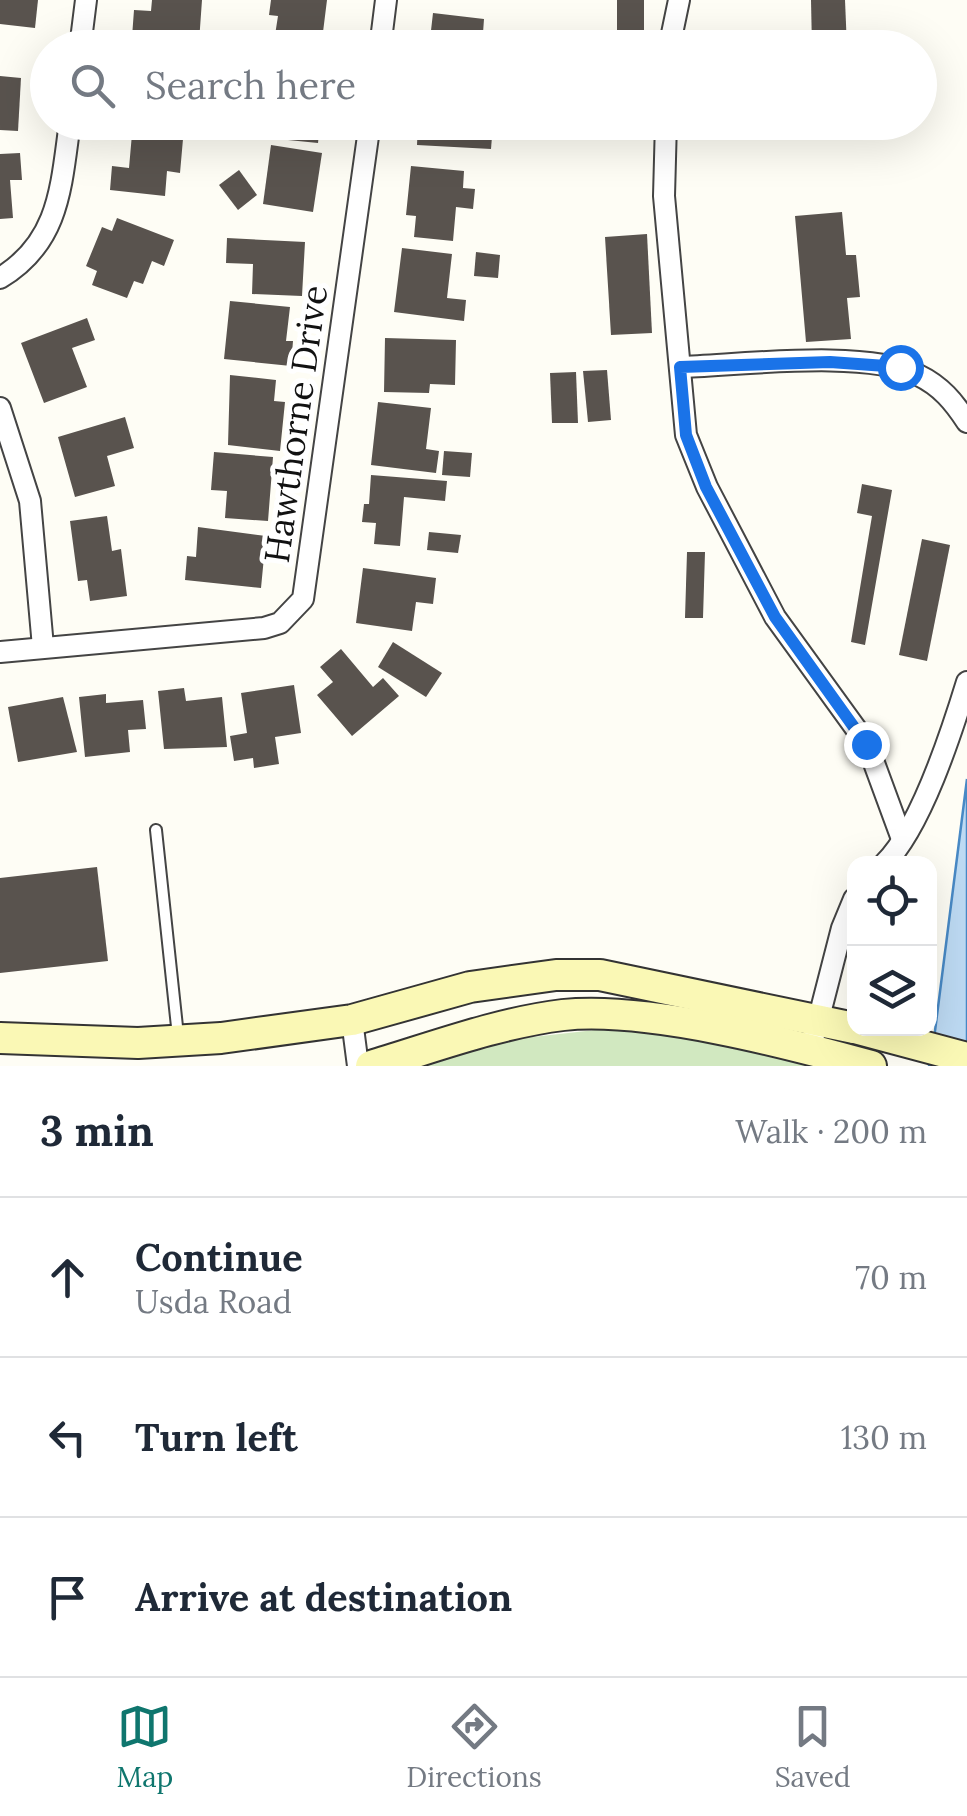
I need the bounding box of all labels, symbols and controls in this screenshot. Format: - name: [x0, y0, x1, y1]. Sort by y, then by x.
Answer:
- search box: [30, 30, 937, 140]
- icon: search: [65, 58, 120, 113]
- text: Search here: [145, 61, 356, 109]
- street label: Hawthorne Drive: [254, 282, 337, 566]
- route start: [878, 345, 924, 391]
- route end: [844, 722, 890, 768]
- map controls: [847, 856, 937, 1036]
- button: locate: [847, 856, 937, 946]
- button: layers: [847, 946, 937, 1036]
- text: 3 min: [40, 1104, 154, 1158]
- text: Walk · 200 m: [735, 1111, 927, 1152]
- text: Continue: [135, 1233, 303, 1281]
- icon: ahead: [40, 1250, 95, 1305]
- text: 70 m: [855, 1257, 927, 1298]
- text: Usda Road: [135, 1281, 292, 1322]
- icon: left: [40, 1410, 95, 1465]
- text: Turn left: [135, 1413, 298, 1461]
- text: 130 m: [841, 1417, 927, 1458]
- icon: arrive: [40, 1570, 95, 1625]
- text: Arrive at destination: [135, 1573, 512, 1621]
- tab: Map: [116, 1699, 173, 1795]
- tab: Directions: [406, 1699, 542, 1795]
- tab: Saved: [775, 1699, 851, 1795]

